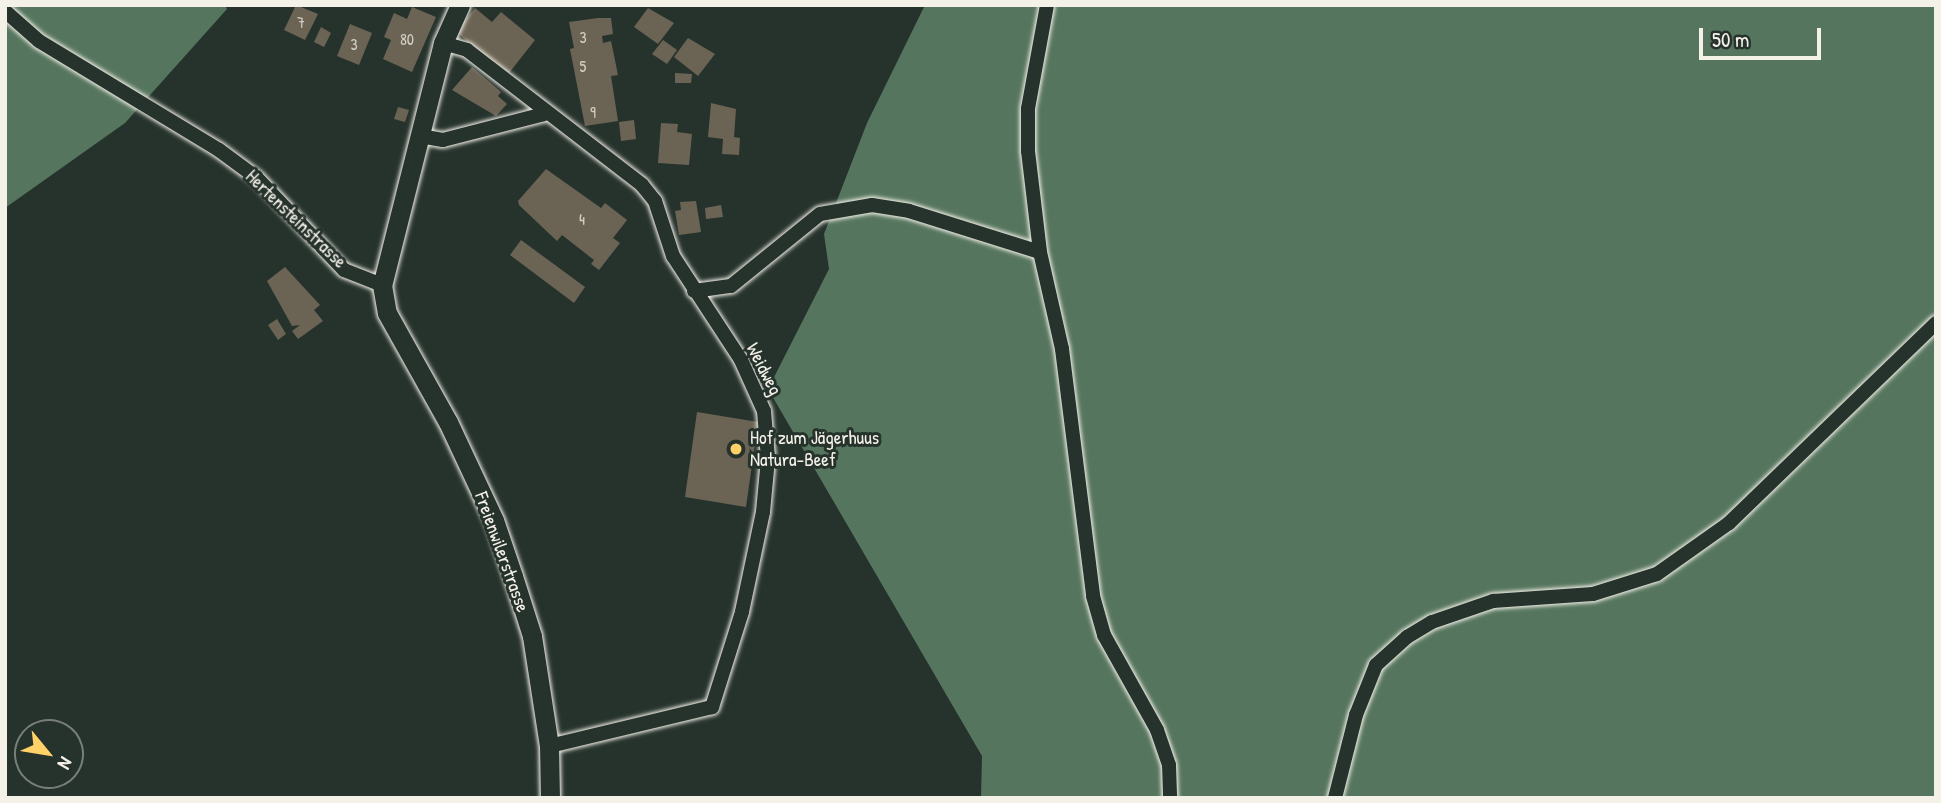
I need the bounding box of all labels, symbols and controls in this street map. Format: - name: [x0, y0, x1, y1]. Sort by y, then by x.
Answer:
- house number: 7: [297, 12, 305, 32]
- scale bar: [1703, 14, 1826, 58]
- text: 50 m: [1712, 25, 1749, 54]
- house number: 3: [579, 27, 587, 47]
- house number: 80: [400, 29, 414, 49]
- house number: 3: [350, 34, 358, 54]
- house number: 5: [580, 56, 586, 76]
- house number: 9: [590, 102, 596, 122]
- street label: Hertensteinstrasse: [241, 165, 351, 273]
- house number: 4: [579, 209, 585, 229]
- street label: Weidweg: [741, 339, 787, 399]
- place label: Hof zum Jägerhuus Natura-Beef: [750, 427, 879, 471]
- marker: Hof zum Jägerhuus Natura-Beef: [728, 441, 744, 457]
- street label: Freienwilerstrasse: [470, 489, 534, 615]
- north arrow: [14, 719, 84, 789]
- text: N: [52, 753, 79, 774]

